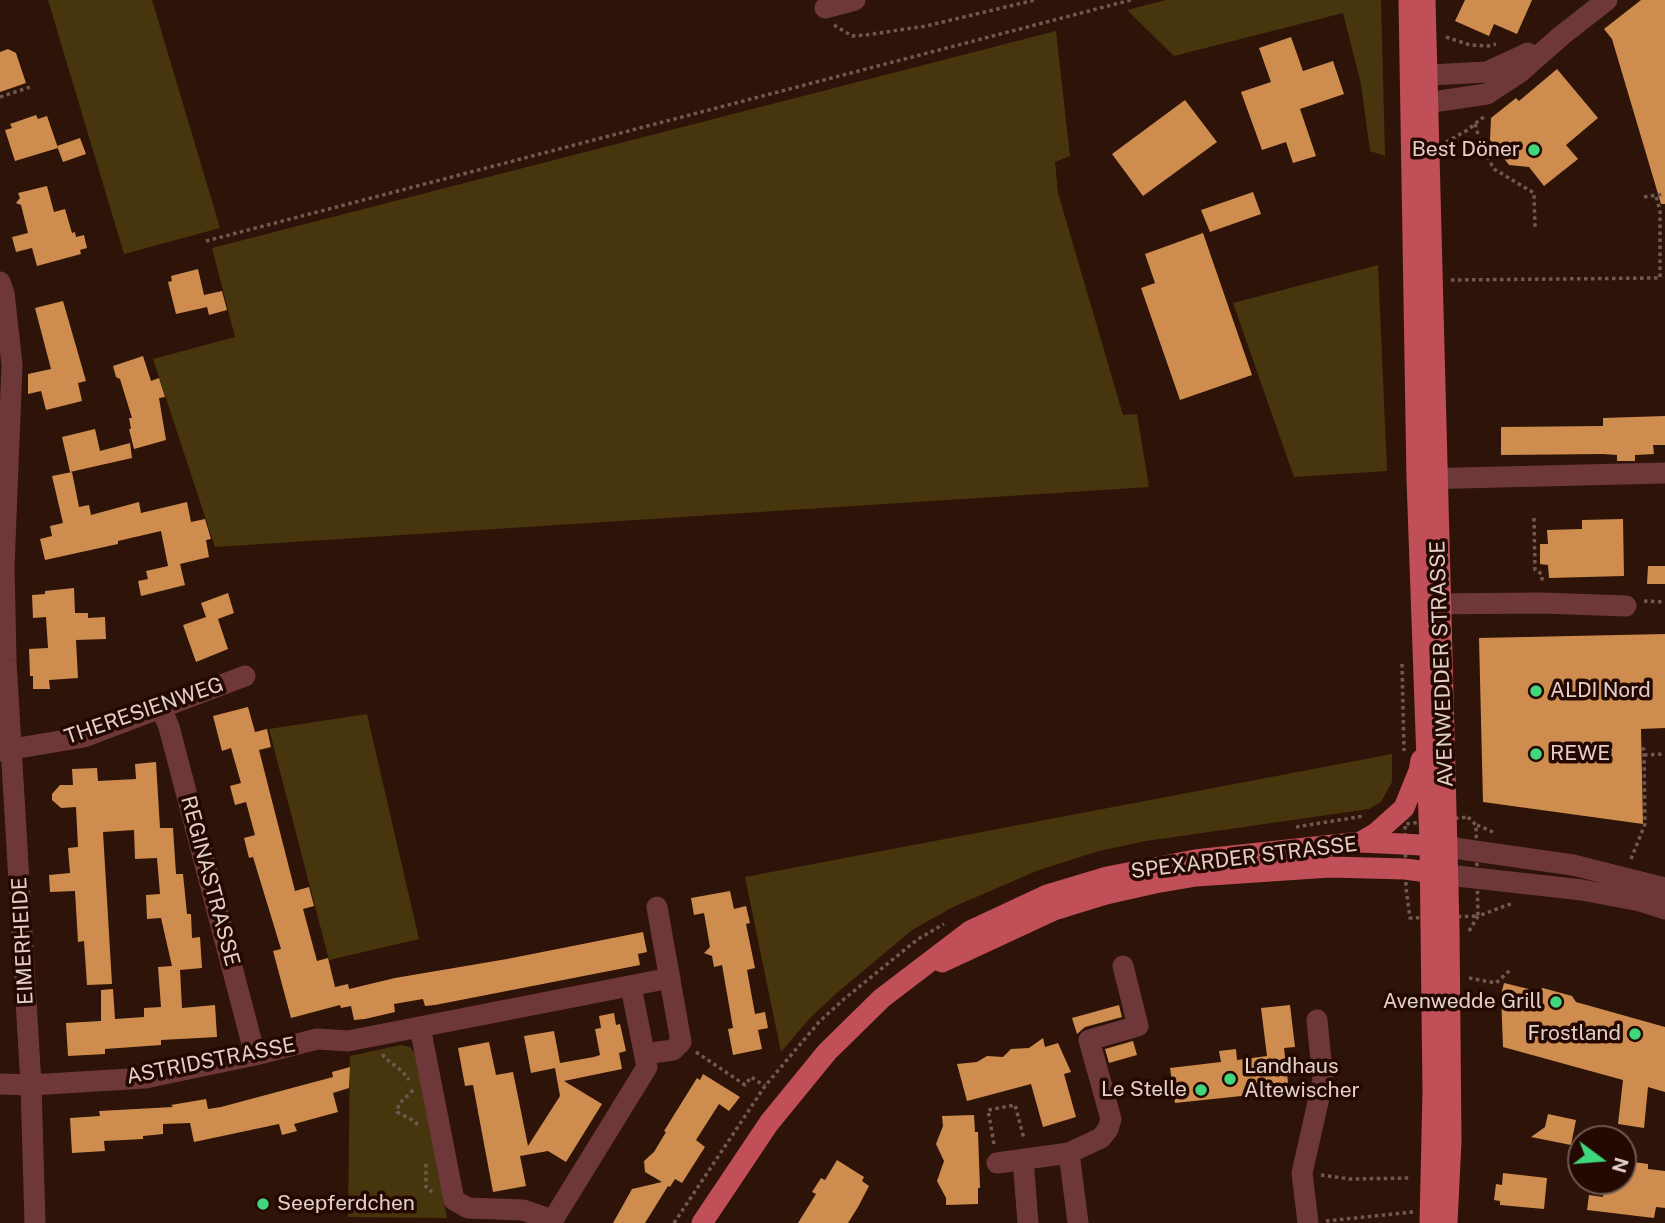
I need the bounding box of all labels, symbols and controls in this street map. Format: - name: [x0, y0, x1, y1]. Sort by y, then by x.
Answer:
- place label: Best Döner: [1412, 137, 1520, 163]
- marker: Best Döner: [1526, 142, 1542, 158]
- street label: AVENWEDDER STRASSE: [1425, 540, 1459, 788]
- street label: THERESIENWEG: [61, 672, 227, 750]
- place label: ALDI Nord: [1550, 678, 1651, 704]
- marker: ALDI Nord: [1528, 683, 1544, 699]
- place label: REWE: [1550, 741, 1610, 767]
- marker: REWE: [1528, 746, 1544, 762]
- street label: REGINASTRASSE: [175, 793, 245, 969]
- street label: SPEXARDER STRASSE: [1129, 832, 1359, 884]
- street label: EIMERHEIDE: [7, 876, 39, 1006]
- place label: Avenwedde Grill: [1383, 989, 1542, 1015]
- marker: Avenwedde Grill: [1548, 994, 1564, 1010]
- place label: Frostland: [1528, 1021, 1621, 1047]
- marker: Frostland: [1627, 1026, 1643, 1042]
- street label: ASTRIDSTRASSE: [124, 1032, 298, 1090]
- place label: Landhaus Altewischer: [1244, 1054, 1360, 1104]
- marker: Landhaus Altewischer: [1222, 1071, 1238, 1087]
- place label: Le Stelle: [1101, 1077, 1187, 1103]
- marker: Le Stelle: [1193, 1082, 1209, 1098]
- north arrow: [1567, 1125, 1637, 1195]
- text: N: [1608, 1155, 1633, 1175]
- place label: Seepferdchen: [277, 1191, 415, 1217]
- marker: Seepferdchen: [255, 1196, 271, 1212]

